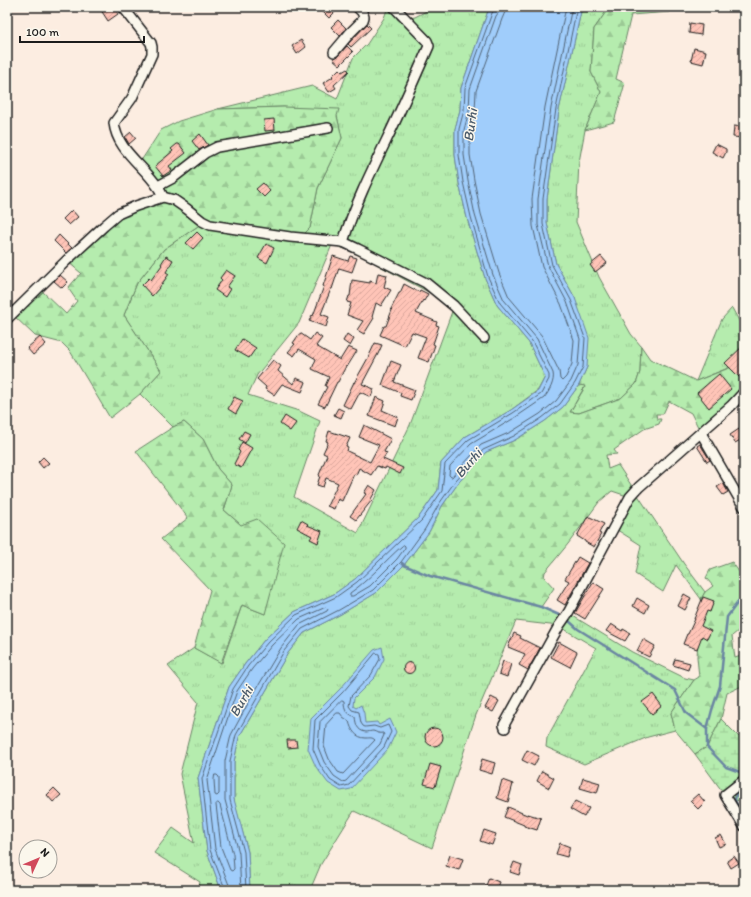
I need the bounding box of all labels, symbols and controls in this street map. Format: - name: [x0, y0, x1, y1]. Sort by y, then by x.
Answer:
- scale bar: [20, 18, 144, 44]
- text: 100 m: [26, 25, 59, 39]
- water label: Burhi: [460, 106, 481, 143]
- water label: Burhi: [451, 444, 487, 481]
- water label: Burhi: [226, 681, 258, 720]
- north arrow: [18, 839, 58, 879]
- text: N: [38, 845, 52, 860]

